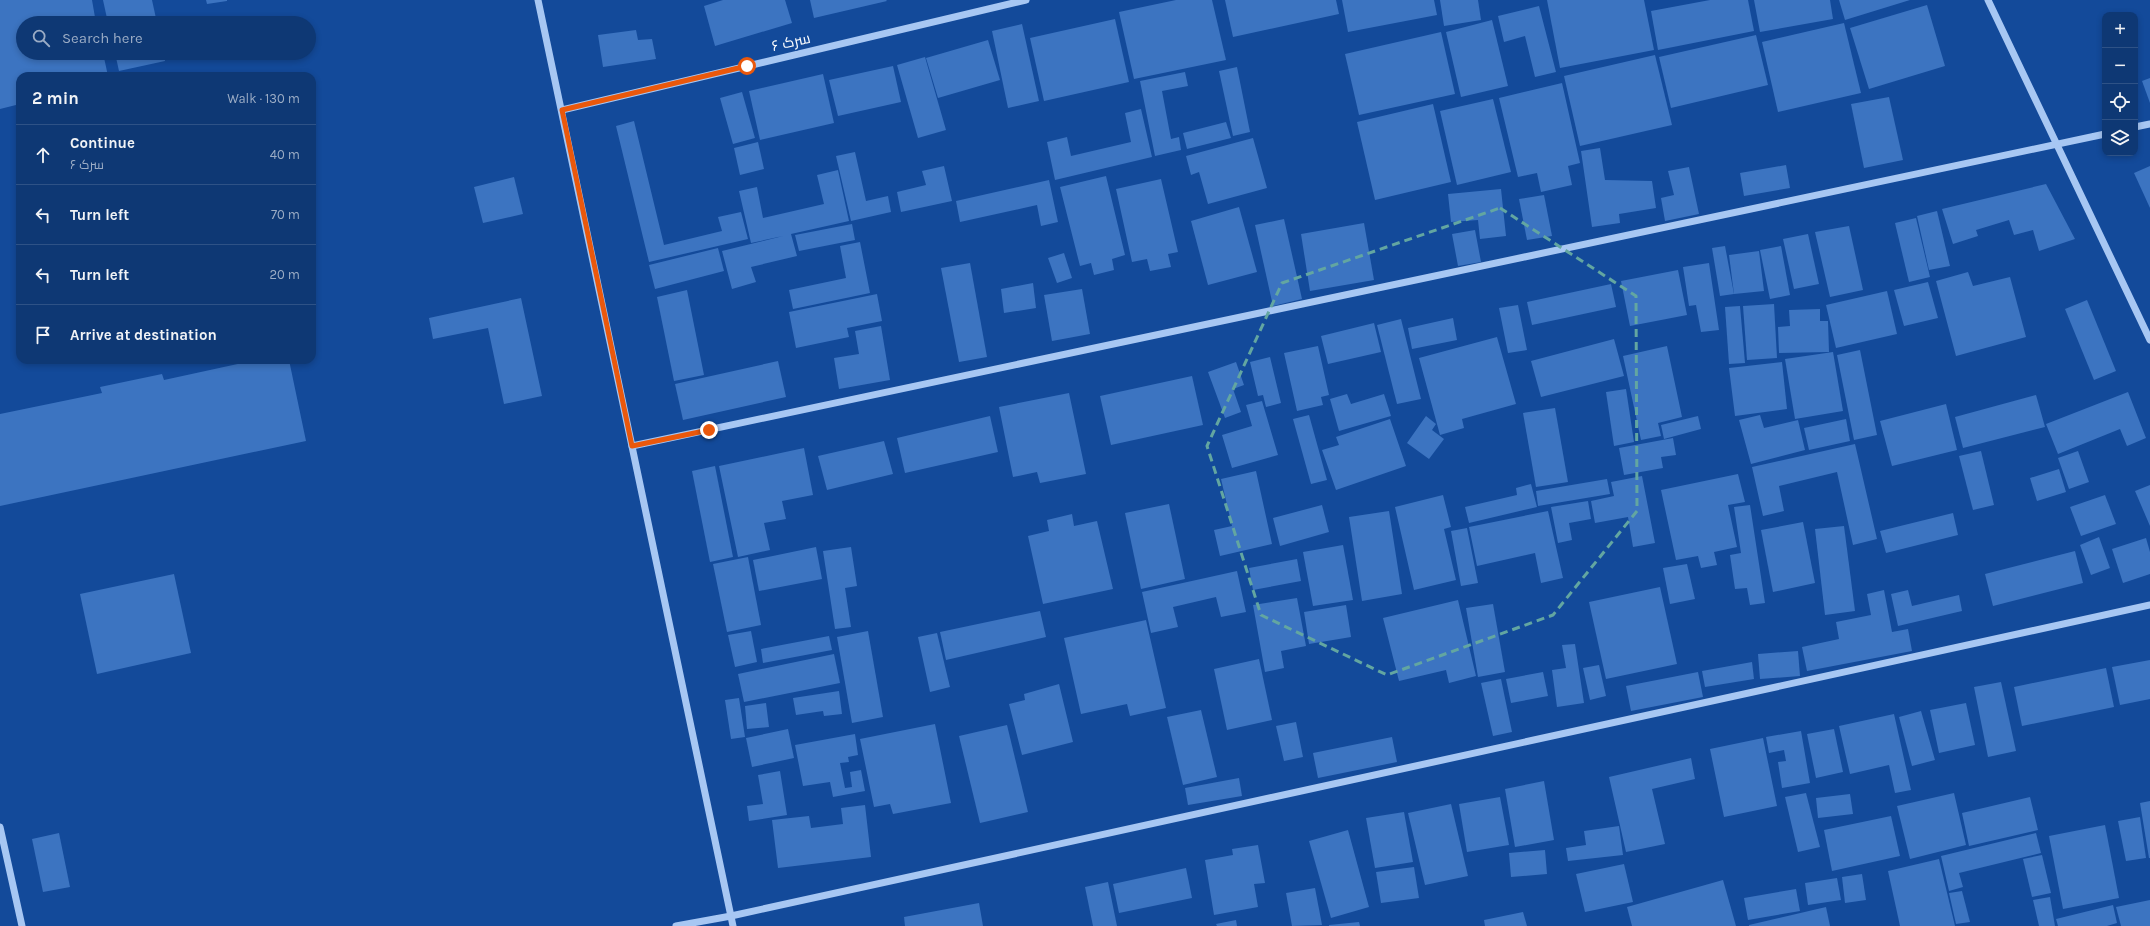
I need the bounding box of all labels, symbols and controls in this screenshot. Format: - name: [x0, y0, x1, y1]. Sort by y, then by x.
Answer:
- map controls: [2102, 12, 2138, 156]
- button: +: [2102, 12, 2138, 48]
- search box: [16, 16, 316, 60]
- icon: search: [30, 27, 52, 49]
- text: Search here: [62, 29, 143, 47]
- street label: سرک ۶: [770, 29, 812, 55]
- button: −: [2102, 48, 2138, 84]
- route start: [738, 57, 756, 75]
- button: locate: [2102, 84, 2138, 120]
- text: 2 min: [32, 88, 79, 108]
- text: Walk · 130 m: [227, 91, 300, 106]
- button: layers: [2102, 120, 2138, 156]
- text: Continue: [70, 134, 135, 152]
- icon: ahead: [32, 144, 54, 166]
- text: 40 m: [270, 147, 300, 162]
- text: سرک ۶: [70, 157, 104, 172]
- icon: left: [32, 204, 54, 226]
- text: Turn left: [70, 206, 129, 224]
- text: 70 m: [271, 207, 300, 222]
- icon: left: [32, 264, 54, 286]
- text: Turn left: [70, 266, 129, 284]
- text: 20 m: [270, 267, 300, 282]
- icon: arrive: [32, 324, 54, 346]
- text: Arrive at destination: [70, 326, 217, 344]
- route end: [700, 421, 718, 439]

